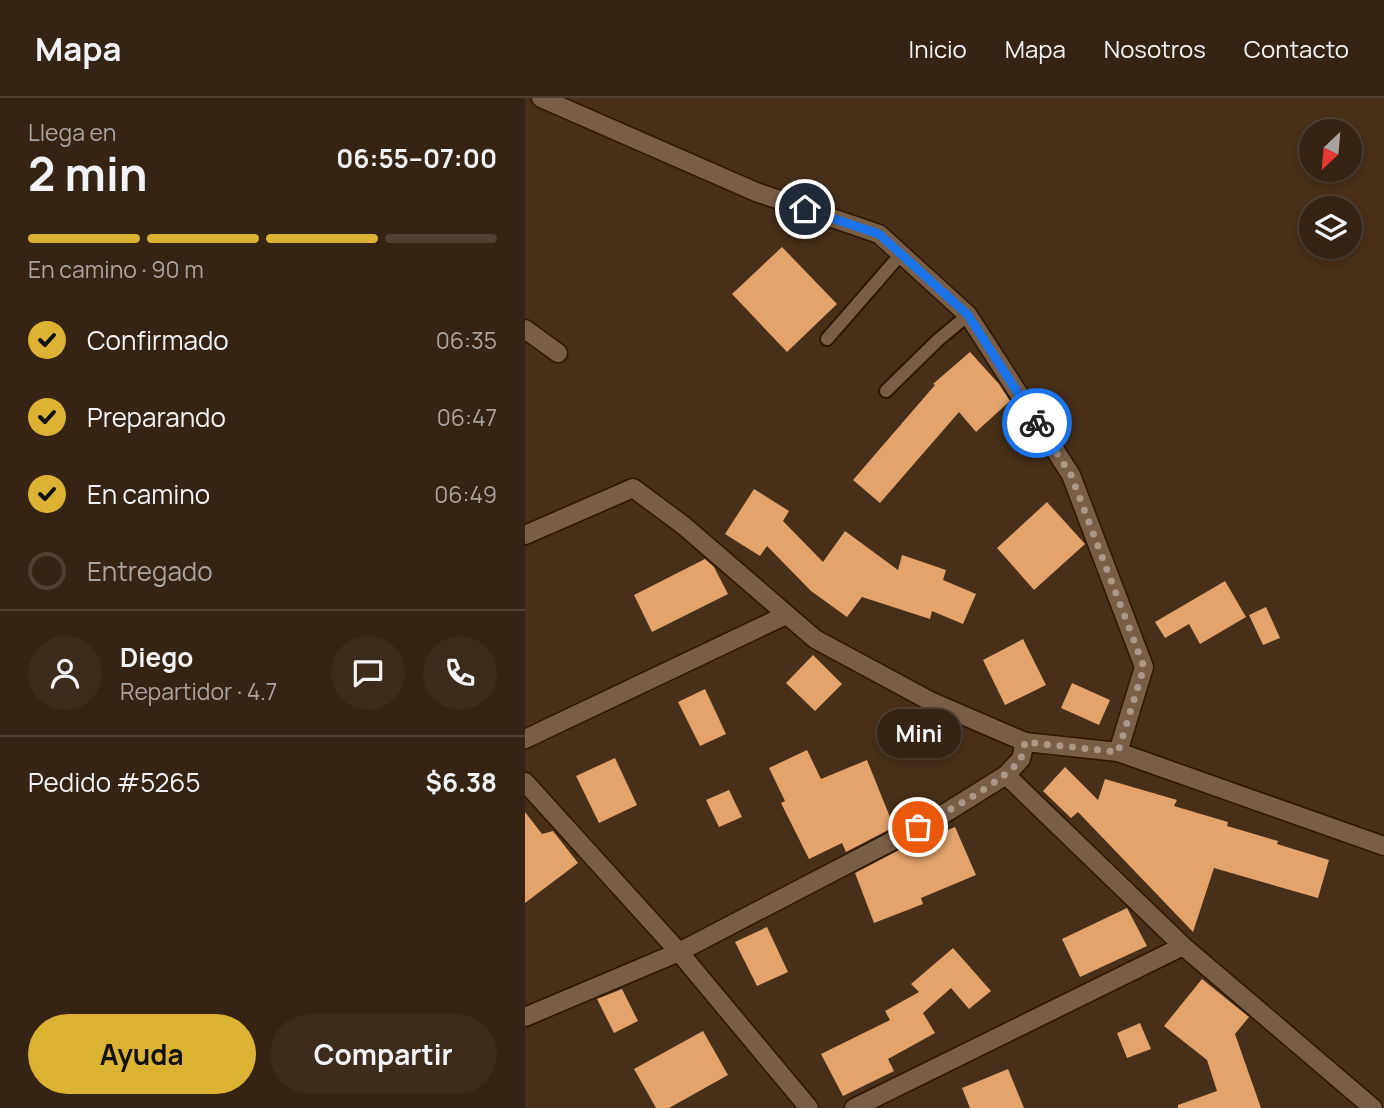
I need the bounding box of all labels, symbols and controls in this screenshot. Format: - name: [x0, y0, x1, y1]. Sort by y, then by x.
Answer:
- text: Mapa: [35, 26, 122, 71]
- text: Inicio: [909, 32, 967, 65]
- text: Mapa: [1005, 32, 1066, 65]
- text: Nosotros: [1104, 32, 1206, 65]
- text: Contacto: [1244, 32, 1349, 65]
- text: Llega en: [28, 116, 116, 148]
- north arrow: [1299, 119, 1361, 182]
- map controls: [1299, 119, 1362, 259]
- text: 06:55–07:00: [336, 140, 497, 176]
- text: 2 min: [28, 142, 148, 205]
- pin: [775, 179, 835, 239]
- icon: home: [786, 190, 824, 228]
- button: layers: [1299, 196, 1362, 259]
- text: En camino · 90 m: [28, 253, 204, 285]
- icon: check: [28, 321, 66, 359]
- text: Confirmado: [87, 322, 229, 358]
- text: 06:35: [436, 324, 497, 356]
- courier: [1002, 388, 1072, 458]
- icon: check: [28, 398, 66, 436]
- text: Preparando: [87, 399, 226, 435]
- text: 06:47: [437, 401, 497, 433]
- icon: bike: [1018, 404, 1056, 442]
- icon: check: [28, 475, 66, 513]
- text: En camino: [87, 476, 210, 512]
- text: 06:49: [434, 478, 497, 510]
- text: Entregado: [87, 553, 213, 589]
- button: person: [28, 636, 102, 710]
- button: chat: [331, 636, 405, 710]
- button: phone: [423, 636, 497, 710]
- text: Diego: [120, 639, 193, 675]
- text: Repartidor · 4.7: [120, 675, 277, 707]
- callout: Mini: [876, 708, 960, 757]
- text: Mini: [896, 717, 942, 749]
- text: Pedido #5265: [28, 764, 200, 800]
- text: $6.38: [426, 764, 497, 800]
- pin: [888, 797, 948, 857]
- icon: bag: [899, 808, 937, 846]
- button: Ayuda: [28, 1014, 256, 1094]
- button: Compartir: [270, 1014, 497, 1094]

